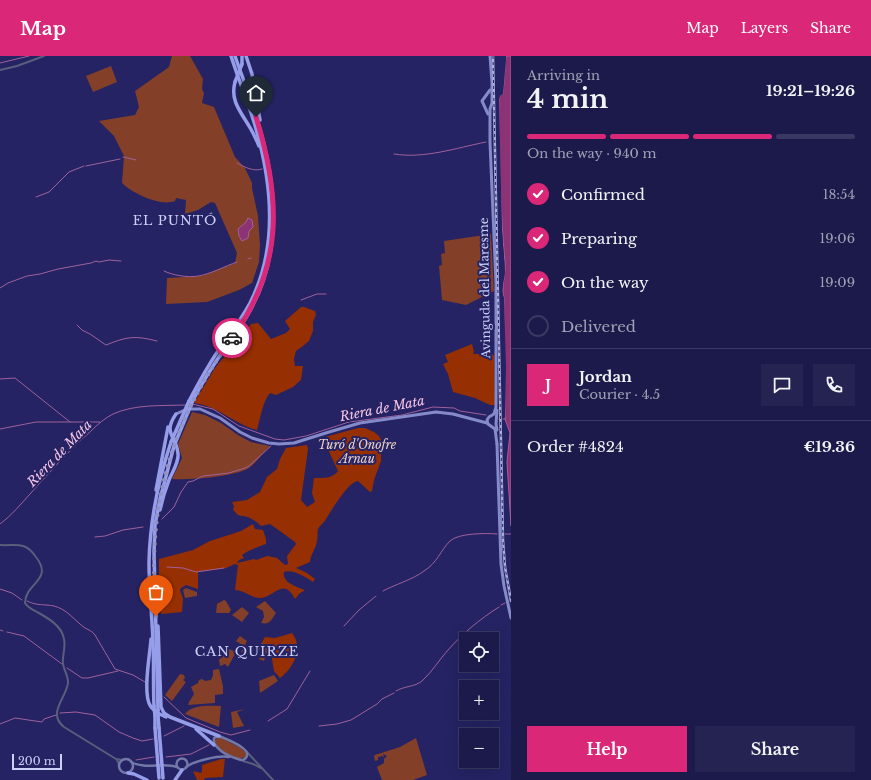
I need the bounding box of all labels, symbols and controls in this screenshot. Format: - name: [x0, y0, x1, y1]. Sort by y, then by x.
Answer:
- text: Map: [20, 17, 66, 40]
- text: Map: [686, 19, 719, 37]
- text: Layers: [741, 19, 788, 37]
- text: Share: [810, 19, 851, 37]
- text: Arriving in: [527, 67, 600, 84]
- pin: [239, 76, 273, 117]
- text: 19:21–19:26: [766, 81, 855, 100]
- icon: home: [245, 82, 267, 104]
- text: 4 min: [527, 83, 608, 115]
- text: On the way · 940 m: [527, 145, 657, 162]
- icon: check: [527, 183, 549, 205]
- text: Confirmed: [561, 185, 645, 204]
- text: 18:54: [823, 186, 855, 203]
- district label: EL PUNTÓ: [133, 212, 217, 229]
- street label: Avinguda del Maresme: [476, 217, 493, 360]
- icon: check: [527, 227, 549, 249]
- text: Preparing: [561, 229, 637, 248]
- text: 19:06: [819, 230, 855, 247]
- icon: check: [527, 271, 549, 293]
- text: On the way: [561, 273, 649, 292]
- text: 19:09: [819, 274, 855, 291]
- text: Delivered: [561, 317, 636, 336]
- courier: [212, 318, 252, 358]
- icon: car: [221, 327, 243, 349]
- button: chat: [761, 364, 803, 406]
- button: phone: [813, 364, 855, 406]
- text: Jordan: [579, 367, 632, 386]
- text: J: [545, 375, 551, 394]
- text: Courier · 4.5: [579, 386, 660, 403]
- water label: Riera de Mata: [337, 392, 426, 425]
- water label: Riera de Mata: [23, 416, 95, 491]
- park label: Turó d'Onofre Arnau: [318, 437, 397, 466]
- text: Order #4824: [527, 437, 624, 456]
- text: €19.36: [804, 437, 855, 456]
- pin: [139, 575, 173, 616]
- icon: bag: [145, 581, 167, 603]
- map controls: [459, 632, 499, 768]
- button: locate: [459, 632, 499, 672]
- district label: CAN QUIRZE: [195, 643, 299, 660]
- button: +: [459, 680, 499, 720]
- button: Help: [527, 726, 687, 772]
- button: Share: [695, 726, 855, 772]
- button: −: [459, 728, 499, 768]
- scale bar: [12, 752, 62, 771]
- text: 200 m: [18, 754, 55, 768]

